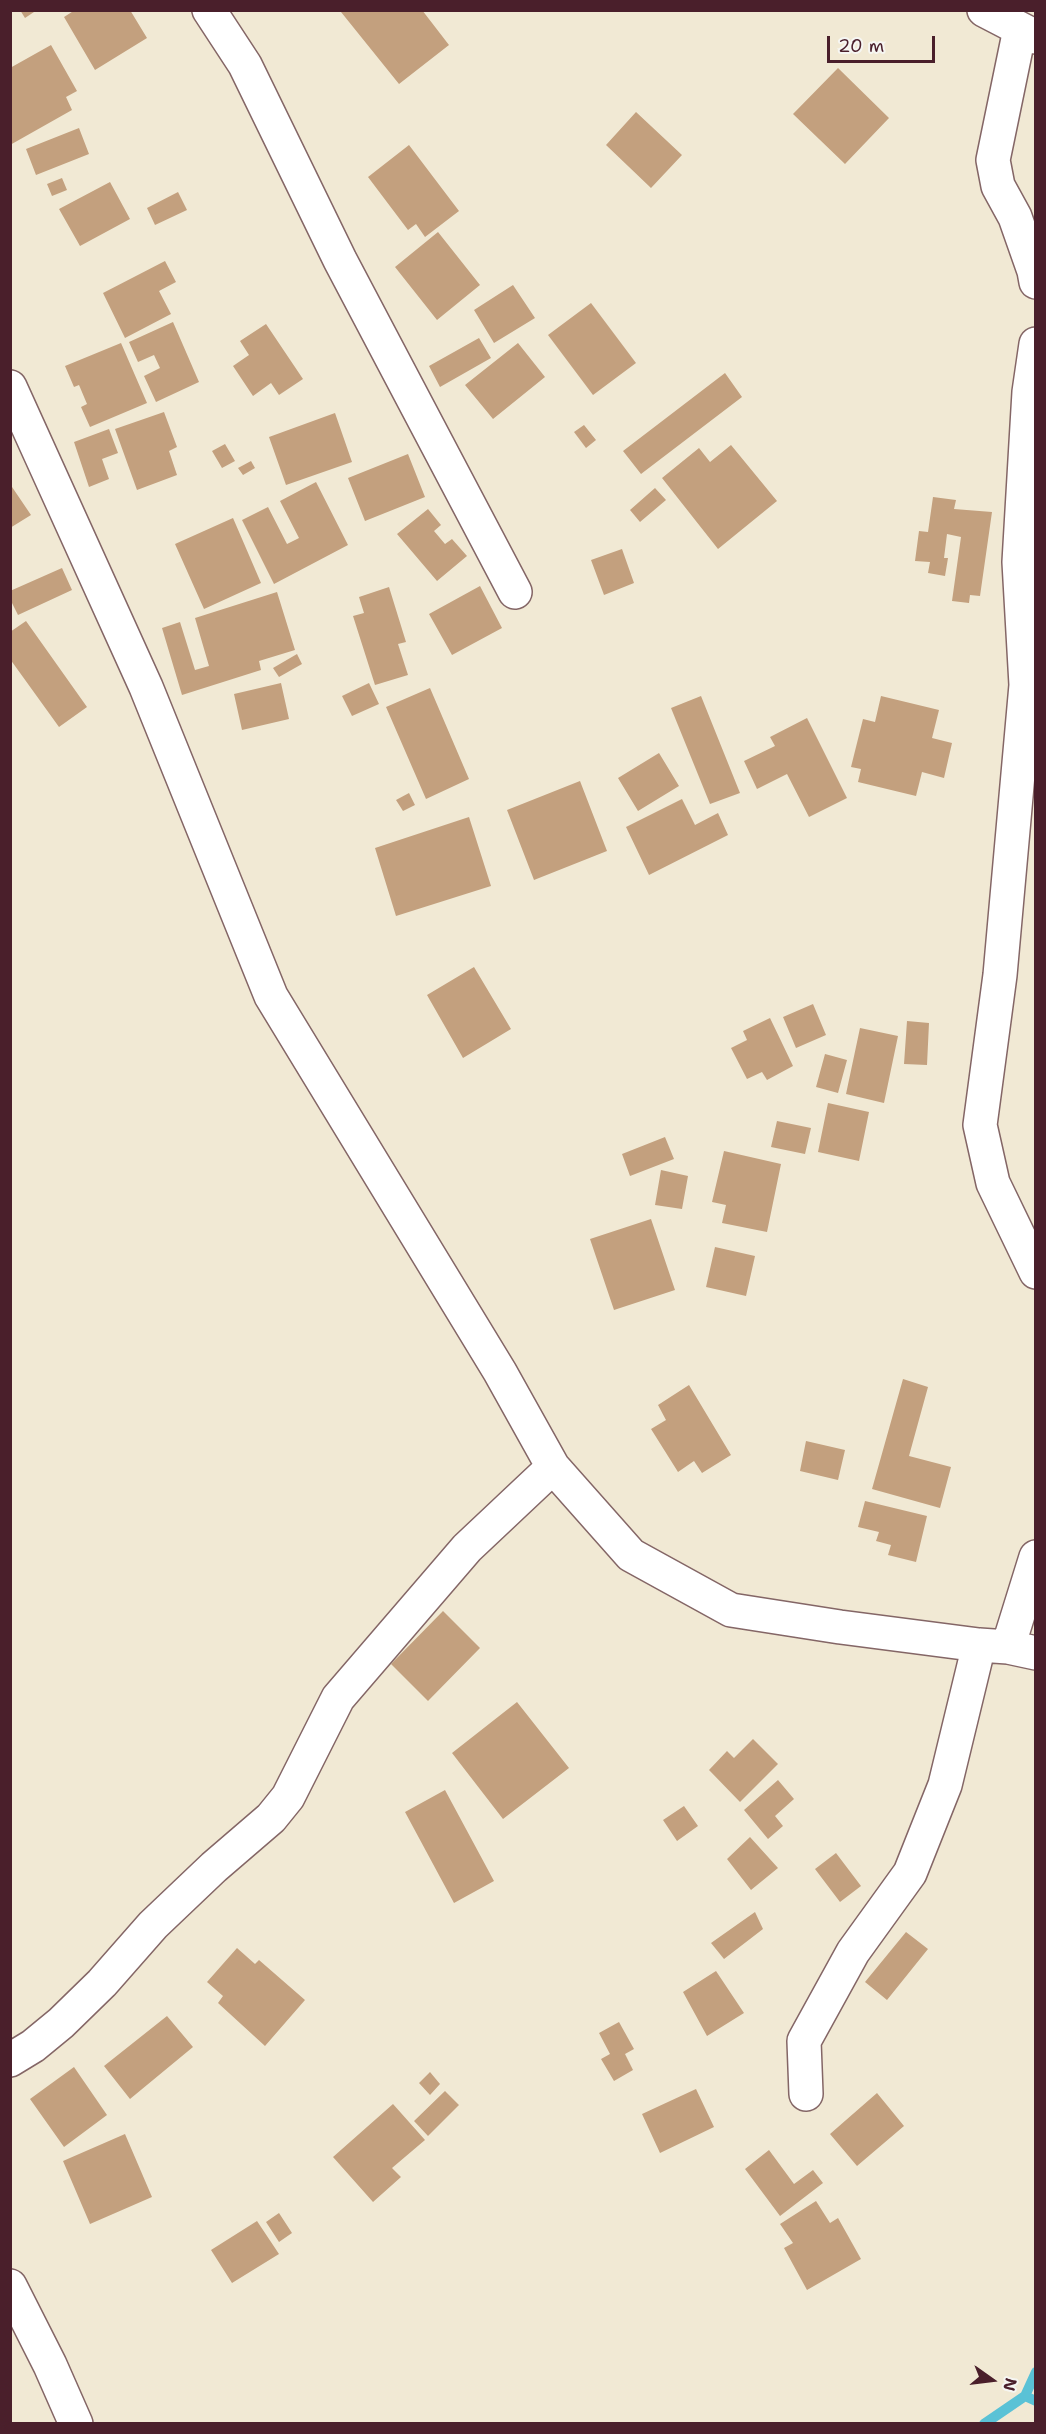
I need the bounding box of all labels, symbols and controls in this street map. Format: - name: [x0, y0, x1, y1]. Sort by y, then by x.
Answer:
- scale bar: [830, 24, 938, 62]
- text: 20 m: [838, 34, 884, 58]
- north arrow: [962, 2350, 1022, 2410]
- text: N: [998, 2376, 1022, 2393]

